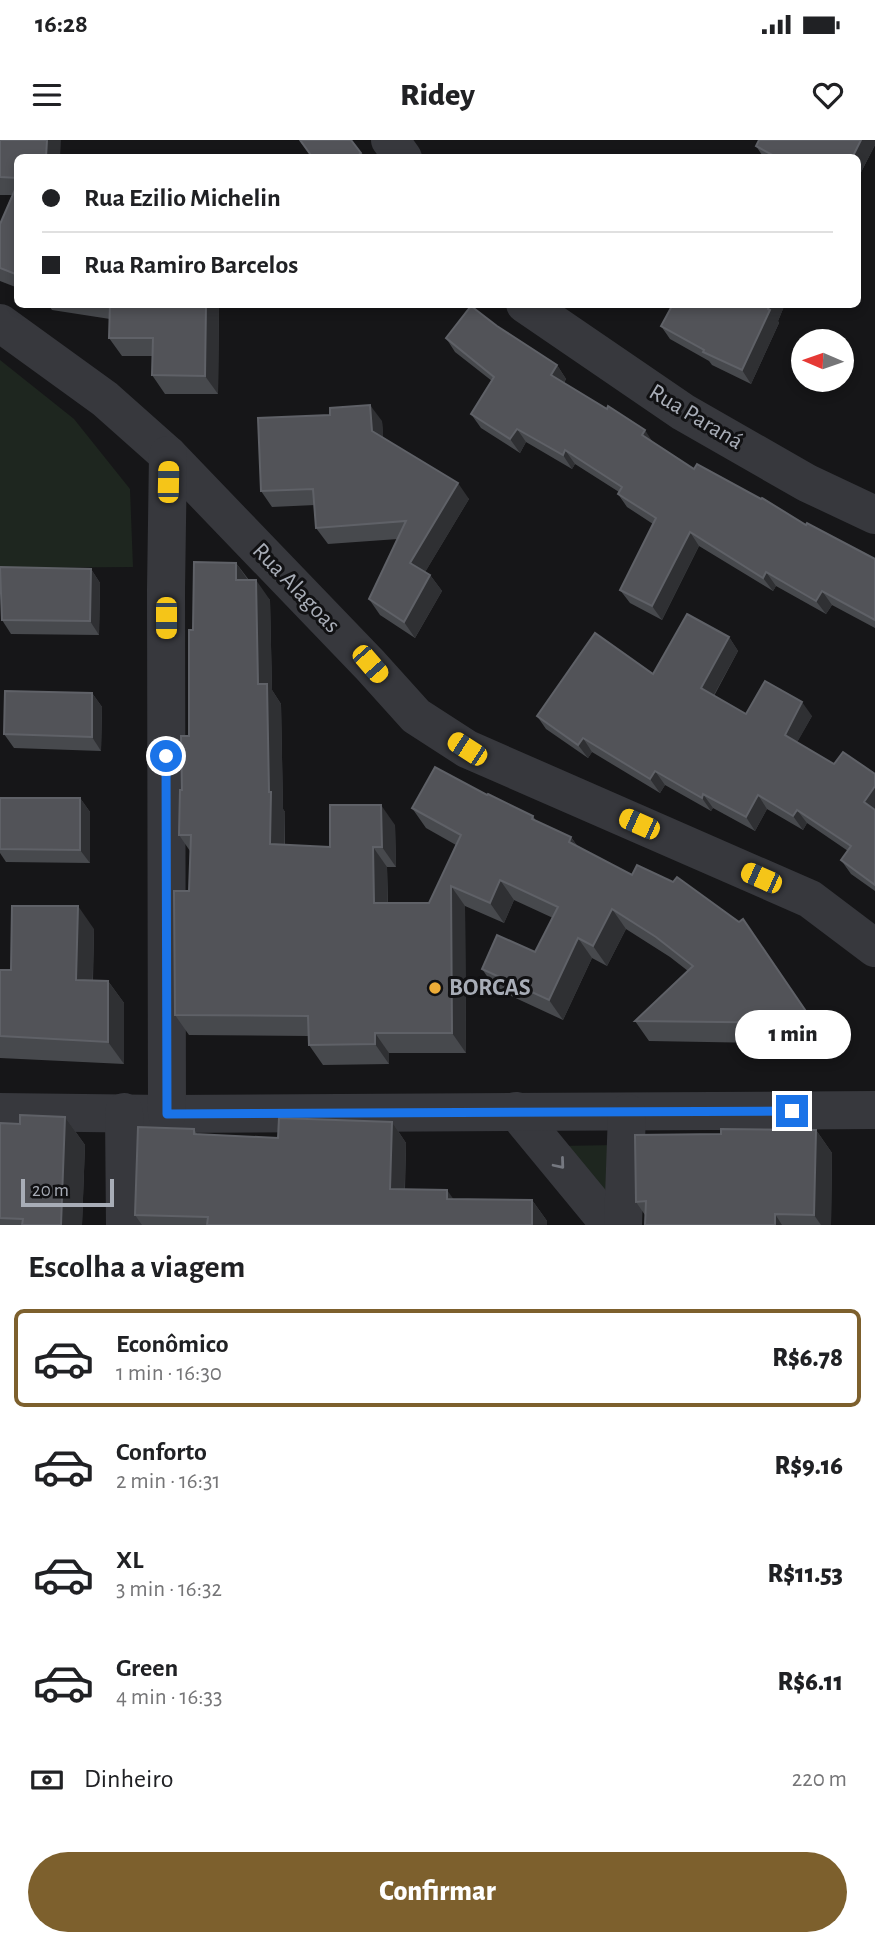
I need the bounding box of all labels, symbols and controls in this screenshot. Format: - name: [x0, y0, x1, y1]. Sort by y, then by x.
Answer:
- text: 16:28: [35, 11, 88, 37]
- icon: menu: [28, 76, 66, 114]
- icon: heart: [809, 76, 847, 114]
- text: Ridey: [400, 79, 475, 111]
- text: Rua Ezilio Michelin: [84, 185, 281, 211]
- text: Rua Ramiro Barcelos: [84, 252, 298, 278]
- north arrow: [791, 329, 854, 392]
- map controls: [791, 329, 854, 392]
- street label: Rua Paraná: [645, 380, 747, 454]
- car: [158, 461, 179, 503]
- street label: Rua Alagoas: [248, 538, 344, 638]
- car: [156, 597, 177, 639]
- car: [349, 641, 392, 687]
- car: [444, 729, 491, 769]
- route start: [150, 740, 182, 772]
- car: [616, 806, 663, 842]
- car: [738, 860, 785, 896]
- place label: BORCAS: [449, 976, 531, 1000]
- marker: BORCAS: [427, 980, 443, 996]
- callout: 1 min: [734, 1010, 850, 1058]
- text: 1 min: [769, 1023, 817, 1046]
- route end: [776, 1095, 808, 1127]
- one-way arrow: [551, 1156, 564, 1169]
- scale bar: [21, 1176, 114, 1208]
- text: 20 m: [32, 1181, 69, 1200]
- text: Escolha a viagem: [28, 1251, 245, 1283]
- icon: car: [32, 1327, 95, 1390]
- text: Econômico: [116, 1331, 229, 1357]
- text: R$6.78: [772, 1345, 843, 1371]
- text: 1 min · 16:30: [116, 1362, 222, 1385]
- icon: car: [32, 1435, 95, 1498]
- text: Conforto: [116, 1439, 207, 1465]
- text: R$9.16: [774, 1453, 843, 1479]
- text: 2 min · 16:31: [116, 1470, 220, 1493]
- icon: car: [32, 1543, 95, 1606]
- text: XL: [116, 1547, 143, 1573]
- text: R$11.53: [767, 1561, 843, 1587]
- text: 3 min · 16:32: [116, 1578, 222, 1601]
- icon: car: [32, 1651, 95, 1714]
- text: Green: [116, 1655, 178, 1681]
- text: R$6.11: [778, 1669, 843, 1695]
- text: 4 min · 16:33: [116, 1686, 223, 1709]
- icon: cash: [28, 1761, 66, 1799]
- text: Dinheiro: [84, 1766, 173, 1792]
- text: 220 m: [792, 1768, 847, 1791]
- button: Confirmar: [28, 1852, 847, 1932]

